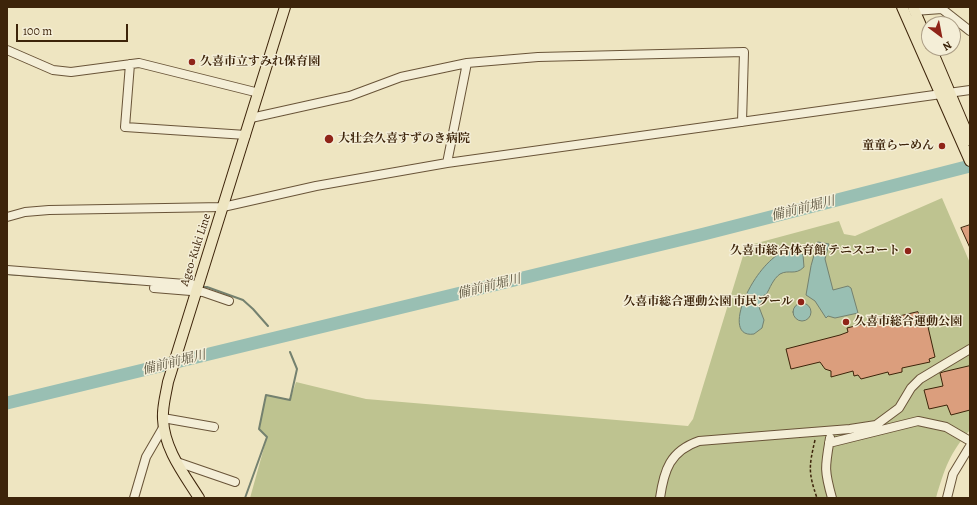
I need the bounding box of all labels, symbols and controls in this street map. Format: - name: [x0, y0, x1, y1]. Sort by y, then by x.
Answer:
- scale bar: [18, 16, 130, 42]
- north arrow: [921, 16, 961, 56]
- text: 100 m: [23, 23, 52, 39]
- text: N: [940, 37, 954, 54]
- place label: 久喜市立すみれ保育園: [200, 55, 320, 69]
- marker: 久喜市立すみれ保育園: [187, 57, 197, 67]
- place label: 大壮会久喜すずのき病院: [338, 132, 470, 146]
- marker: 大壮会久喜すずのき病院: [323, 133, 335, 145]
- place label: 童童らーめん: [862, 139, 934, 153]
- marker: 童童らーめん: [937, 141, 947, 151]
- water label: 備前前堀川: [770, 194, 836, 224]
- street label: Ageo-Kuki Line: [177, 212, 215, 288]
- place label: 久喜市総合体育館 テニスコート: [730, 244, 900, 258]
- marker: 久喜市総合体育館 テニスコート: [903, 246, 913, 256]
- water label: 備前前堀川: [456, 272, 522, 302]
- place label: 久喜市総合運動公園 市民プール: [623, 295, 793, 309]
- marker: 久喜市総合運動公園 市民プール: [796, 297, 806, 307]
- place label: 久喜市総合運動公園: [854, 315, 962, 329]
- marker: 久喜市総合運動公園: [841, 317, 851, 327]
- water label: 備前前堀川: [141, 348, 207, 378]

